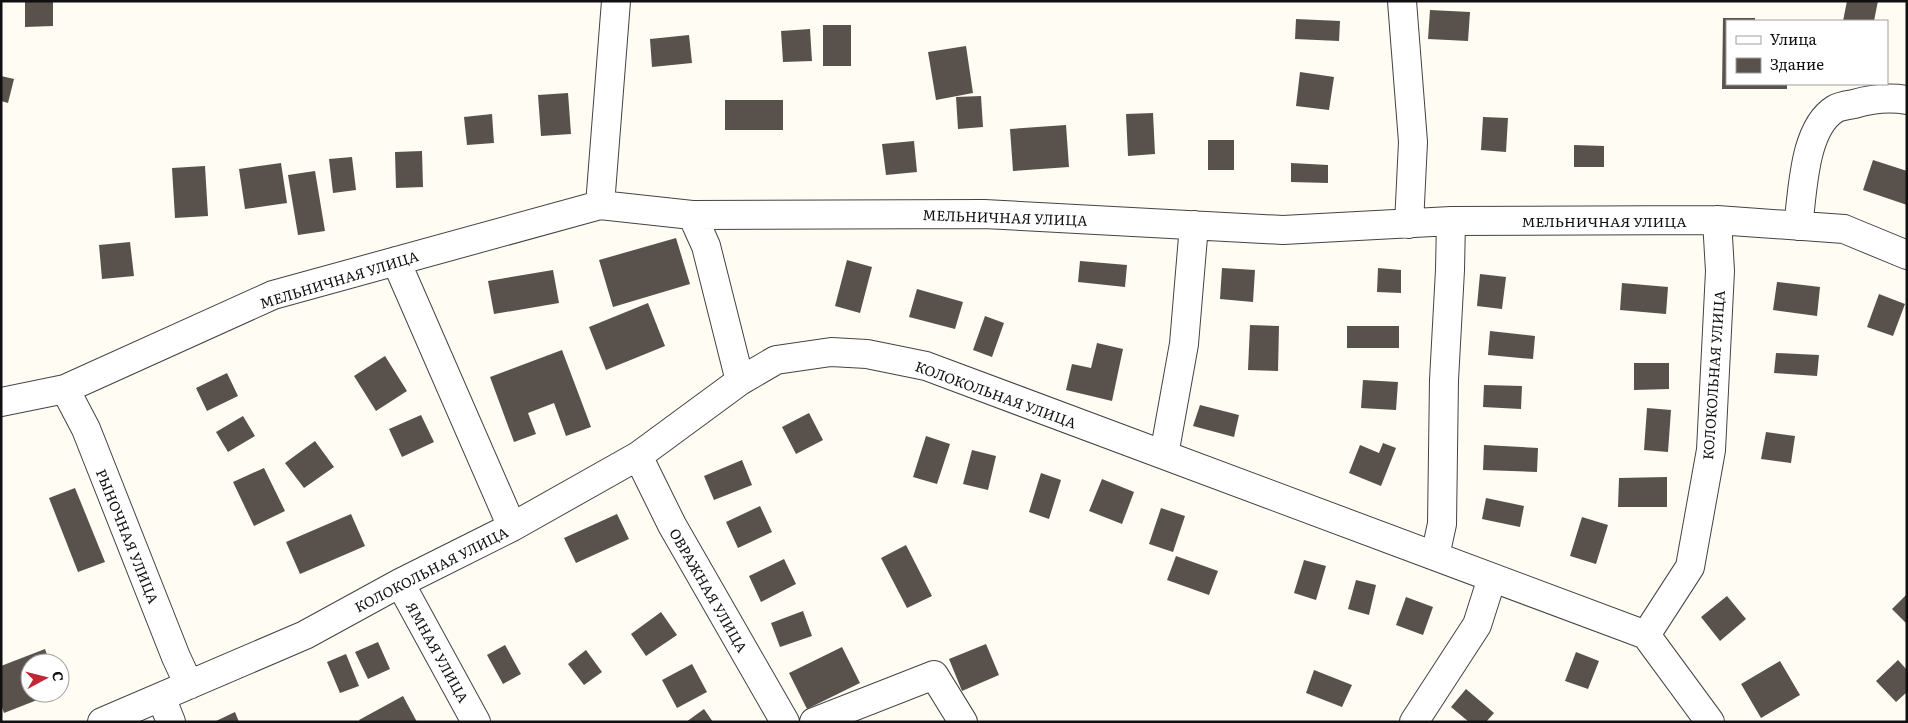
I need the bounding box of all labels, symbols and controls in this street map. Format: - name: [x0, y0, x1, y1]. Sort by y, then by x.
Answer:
- legend: [1726, 20, 1888, 85]
- text: Улица: [1770, 27, 1818, 50]
- text: Здание: [1770, 52, 1824, 75]
- street label: МЕЛЬНИЧНАЯ УЛИЦА: [922, 204, 1089, 230]
- street label: МЕЛЬНИЧНАЯ УЛИЦА: [1521, 211, 1687, 231]
- street label: МЕЛЬНИЧНАЯ УЛИЦА: [257, 245, 422, 313]
- street label: КОЛОКОЛЬНАЯ УЛИЦА: [1697, 289, 1729, 460]
- street label: КОЛОКОЛЬНАЯ УЛИЦА: [913, 356, 1080, 433]
- street label: РЫНОЧНАЯ УЛИЦА: [92, 466, 164, 607]
- street label: КОЛОКОЛЬНАЯ УЛИЦА: [351, 521, 512, 616]
- street label: ОВРАЖНАЯ УЛИЦА: [665, 524, 753, 656]
- street label: ЯМНАЯ УЛИЦА: [402, 598, 474, 707]
- north arrow: [20, 653, 70, 703]
- text: С: [48, 670, 69, 682]

